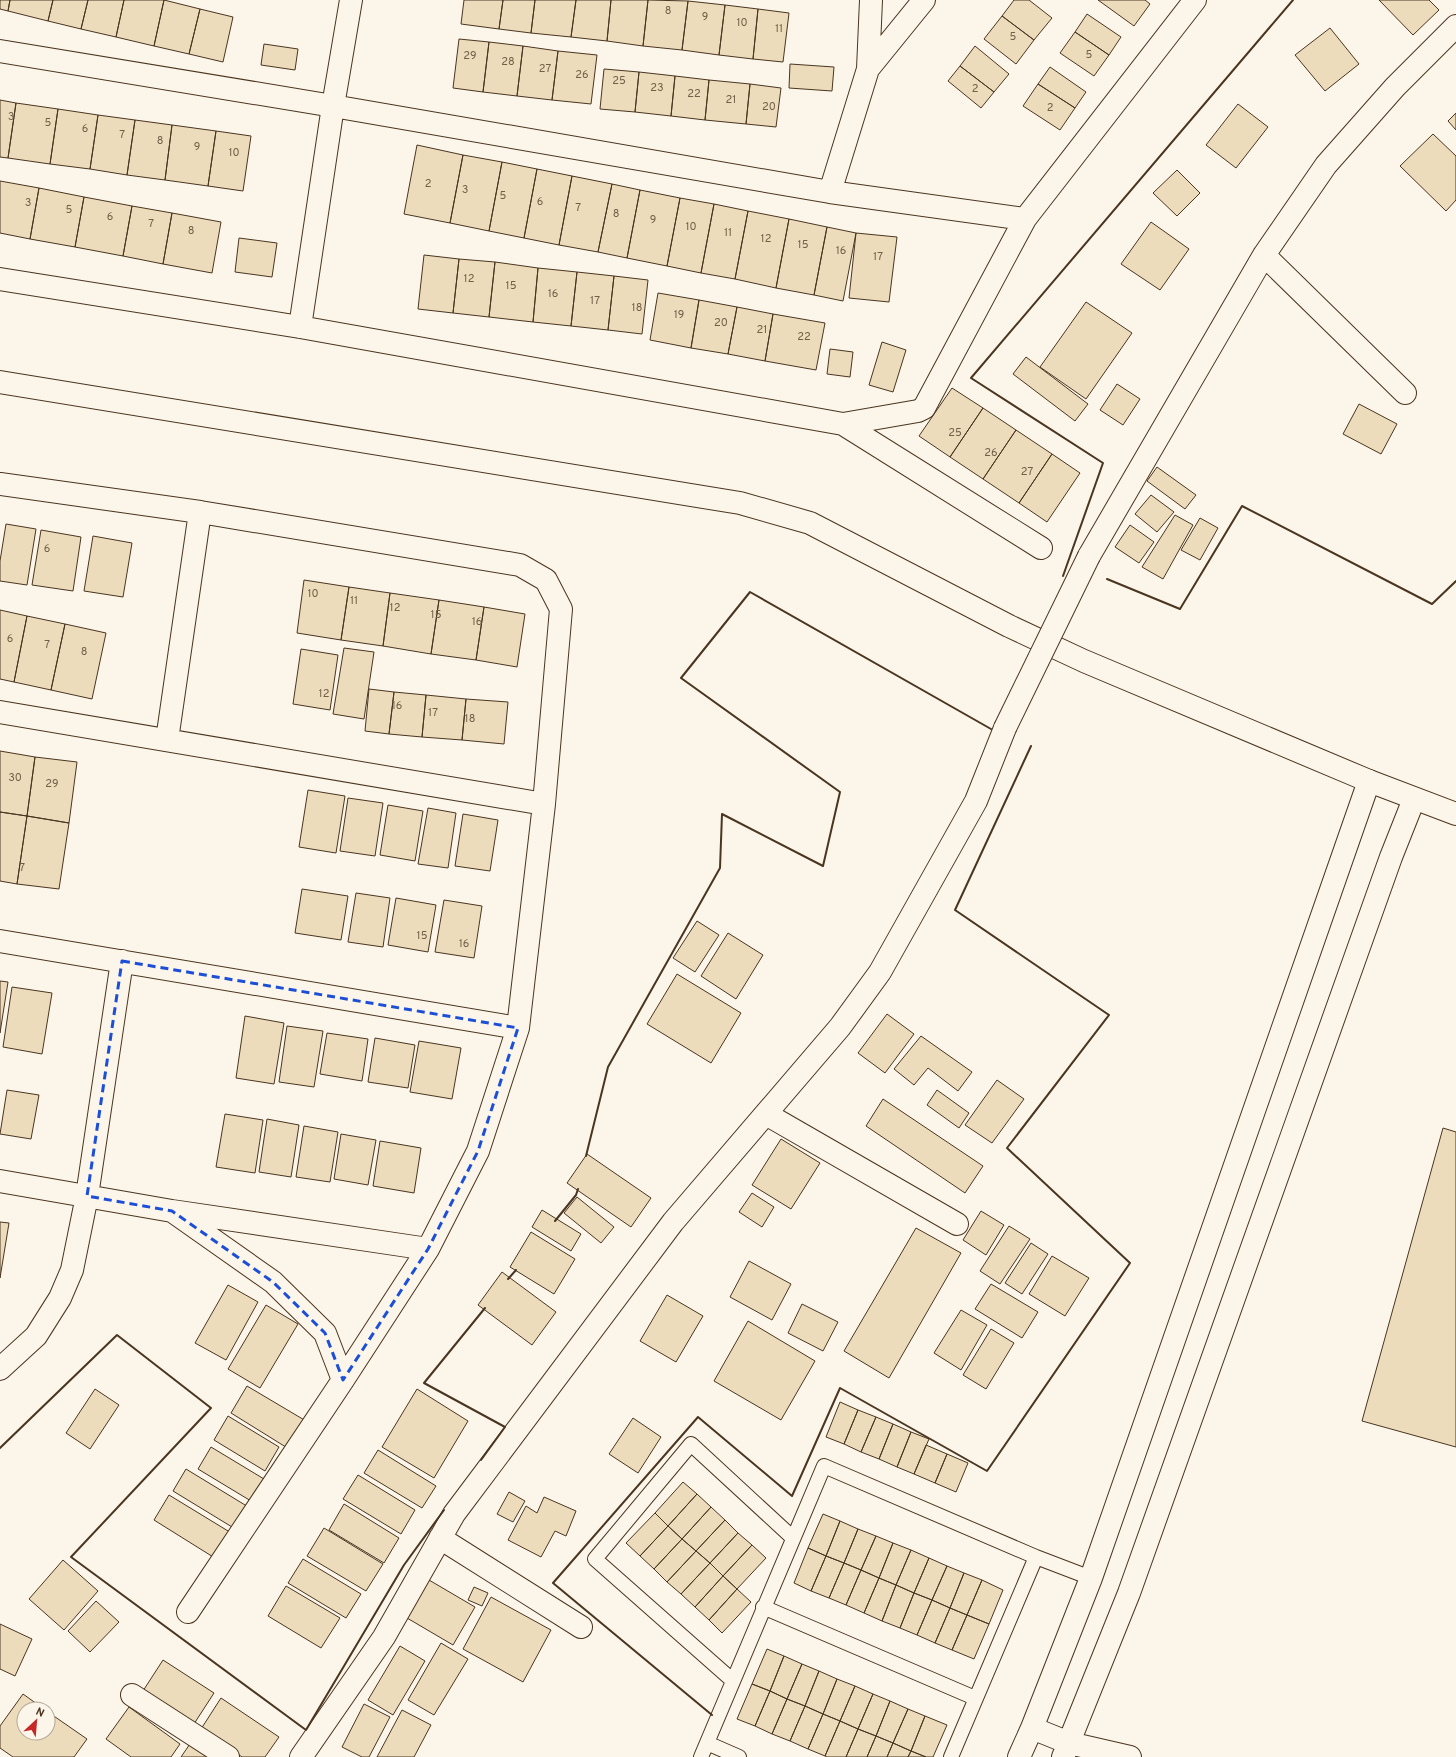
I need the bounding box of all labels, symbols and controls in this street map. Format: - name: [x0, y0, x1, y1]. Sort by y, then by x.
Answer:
- house number: 8: [665, 4, 671, 18]
- house number: 9: [702, 10, 708, 24]
- house number: 10: [736, 16, 748, 30]
- house number: 11: [775, 22, 783, 36]
- house number: 5: [1010, 30, 1017, 44]
- house number: 5: [1086, 48, 1093, 62]
- house number: 29: [463, 49, 477, 63]
- house number: 28: [501, 55, 515, 69]
- house number: 27: [539, 62, 551, 76]
- house number: 26: [575, 68, 589, 82]
- house number: 25: [612, 74, 626, 88]
- house number: 23: [650, 81, 664, 95]
- house number: 2: [972, 82, 978, 96]
- house number: 22: [687, 87, 701, 101]
- house number: 21: [726, 93, 736, 107]
- house number: 20: [762, 100, 776, 114]
- house number: 2: [1047, 101, 1053, 115]
- house number: 3: [8, 110, 14, 124]
- house number: 5: [45, 116, 52, 130]
- house number: 6: [82, 122, 88, 136]
- house number: 7: [119, 128, 125, 142]
- house number: 8: [157, 134, 163, 148]
- house number: 9: [194, 140, 200, 154]
- house number: 10: [228, 146, 240, 160]
- house number: 2: [425, 177, 431, 191]
- house number: 3: [462, 183, 468, 197]
- house number: 5: [500, 189, 507, 203]
- house number: 6: [537, 195, 543, 209]
- house number: 3: [25, 196, 31, 210]
- house number: 7: [575, 201, 581, 215]
- house number: 5: [66, 203, 73, 217]
- house number: 8: [613, 207, 619, 221]
- house number: 6: [107, 210, 113, 224]
- house number: 9: [650, 213, 656, 227]
- house number: 7: [148, 217, 154, 231]
- house number: 10: [685, 220, 697, 234]
- house number: 8: [188, 224, 194, 238]
- house number: 11: [724, 226, 732, 240]
- house number: 12: [761, 232, 771, 246]
- house number: 15: [798, 238, 809, 252]
- house number: 16: [836, 244, 846, 258]
- house number: 17: [873, 250, 883, 264]
- house number: 12: [464, 272, 474, 286]
- house number: 15: [506, 279, 517, 293]
- house number: 16: [548, 287, 558, 301]
- house number: 17: [590, 294, 600, 308]
- house number: 18: [632, 301, 642, 315]
- house number: 19: [674, 308, 684, 322]
- house number: 20: [714, 316, 728, 330]
- house number: 21: [757, 323, 767, 337]
- house number: 22: [797, 330, 811, 344]
- house number: 25: [948, 426, 962, 440]
- house number: 26: [984, 446, 998, 460]
- house number: 27: [1021, 465, 1033, 479]
- house number: 6: [44, 542, 50, 556]
- house number: 10: [307, 587, 319, 601]
- house number: 11: [350, 594, 358, 608]
- house number: 12: [390, 601, 400, 615]
- house number: 15: [431, 608, 442, 622]
- house number: 16: [472, 615, 482, 629]
- house number: 6: [7, 632, 13, 646]
- house number: 7: [44, 638, 50, 652]
- house number: 8: [81, 645, 87, 659]
- house number: 12: [319, 687, 329, 701]
- house number: 16: [392, 699, 402, 713]
- house number: 17: [428, 706, 438, 720]
- house number: 18: [465, 712, 475, 726]
- house number: 30: [8, 771, 22, 785]
- house number: 29: [45, 777, 59, 791]
- house number: 7: [19, 861, 25, 875]
- house number: 15: [417, 929, 428, 943]
- house number: 16: [459, 937, 469, 951]
- north arrow: [16, 1701, 56, 1741]
- text: N: [33, 1705, 47, 1721]

